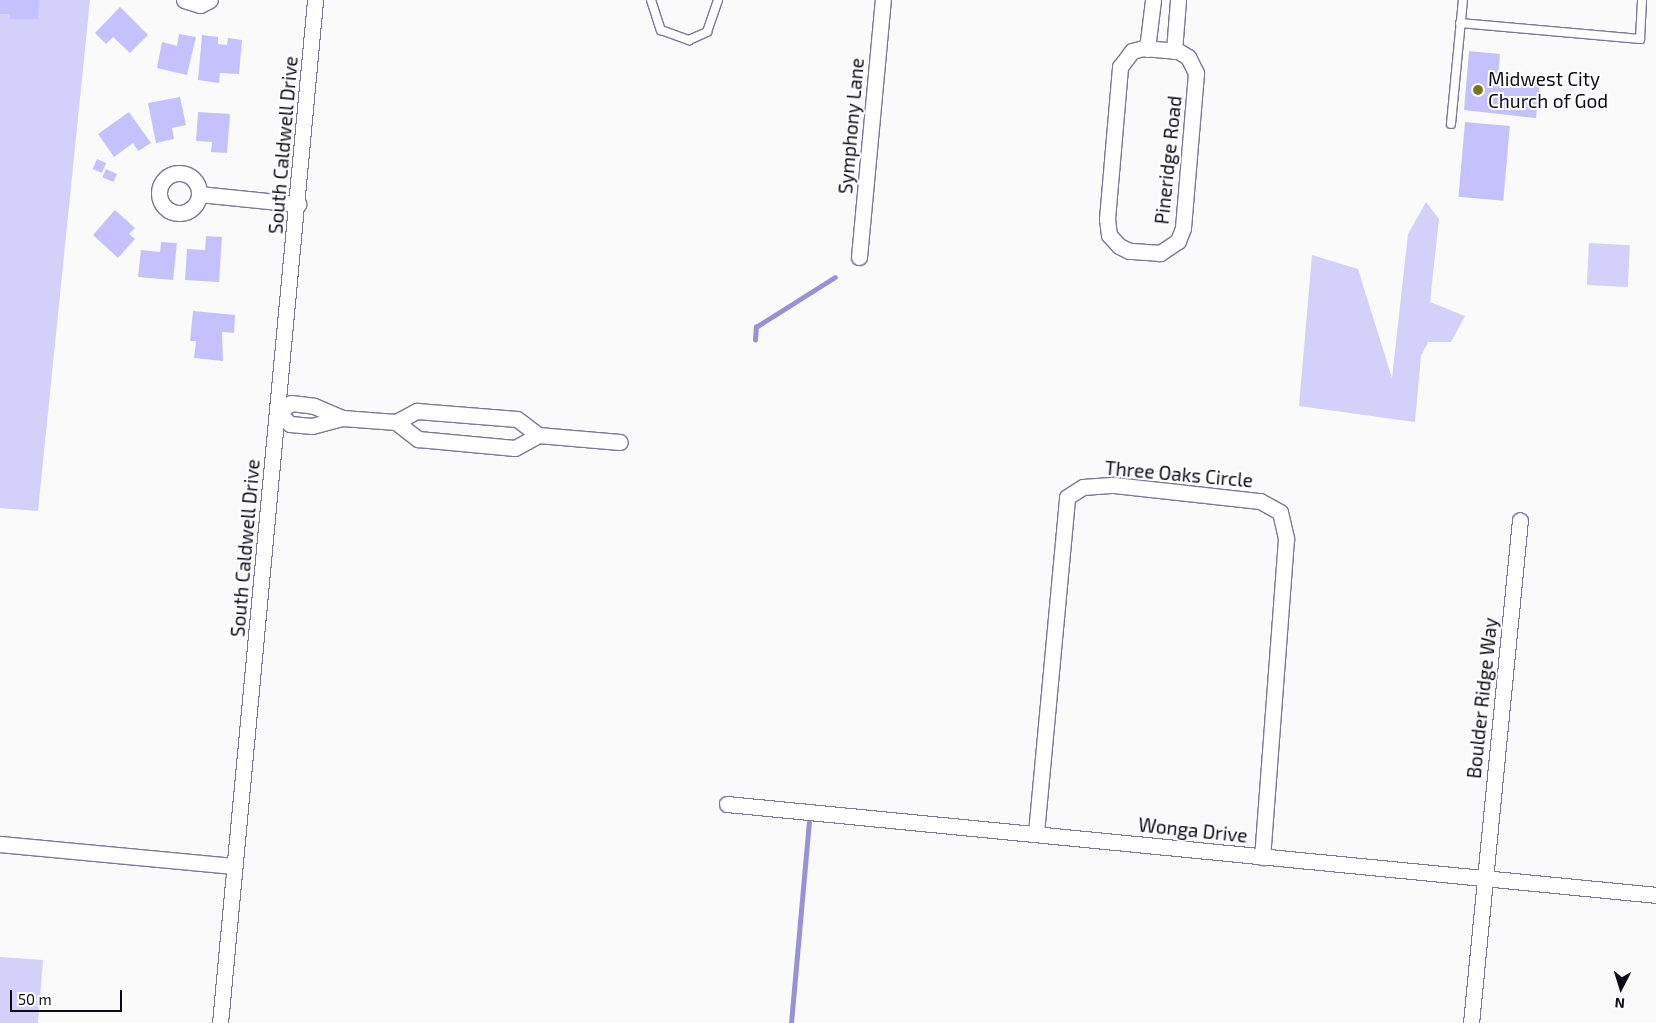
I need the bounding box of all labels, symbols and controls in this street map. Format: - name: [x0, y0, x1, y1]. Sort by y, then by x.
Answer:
- street label: South Caldwell Drive: [264, 55, 302, 235]
- street label: Symphony Lane: [834, 57, 868, 195]
- place label: Midwest City Church of God: [1488, 68, 1608, 112]
- marker: Midwest City Church of God: [1472, 84, 1484, 96]
- street label: Pineridge Road: [1150, 95, 1186, 225]
- street label: Three Oaks Circle: [1104, 456, 1254, 492]
- street label: South Caldwell Drive: [226, 458, 264, 638]
- street label: Boulder Ridge Way: [1462, 616, 1502, 780]
- street label: Wonga Drive: [1137, 813, 1249, 847]
- north arrow: [1596, 963, 1646, 1013]
- scale bar: [12, 980, 125, 1012]
- text: 50 m: [18, 990, 52, 1008]
- text: N: [1614, 995, 1625, 1012]

